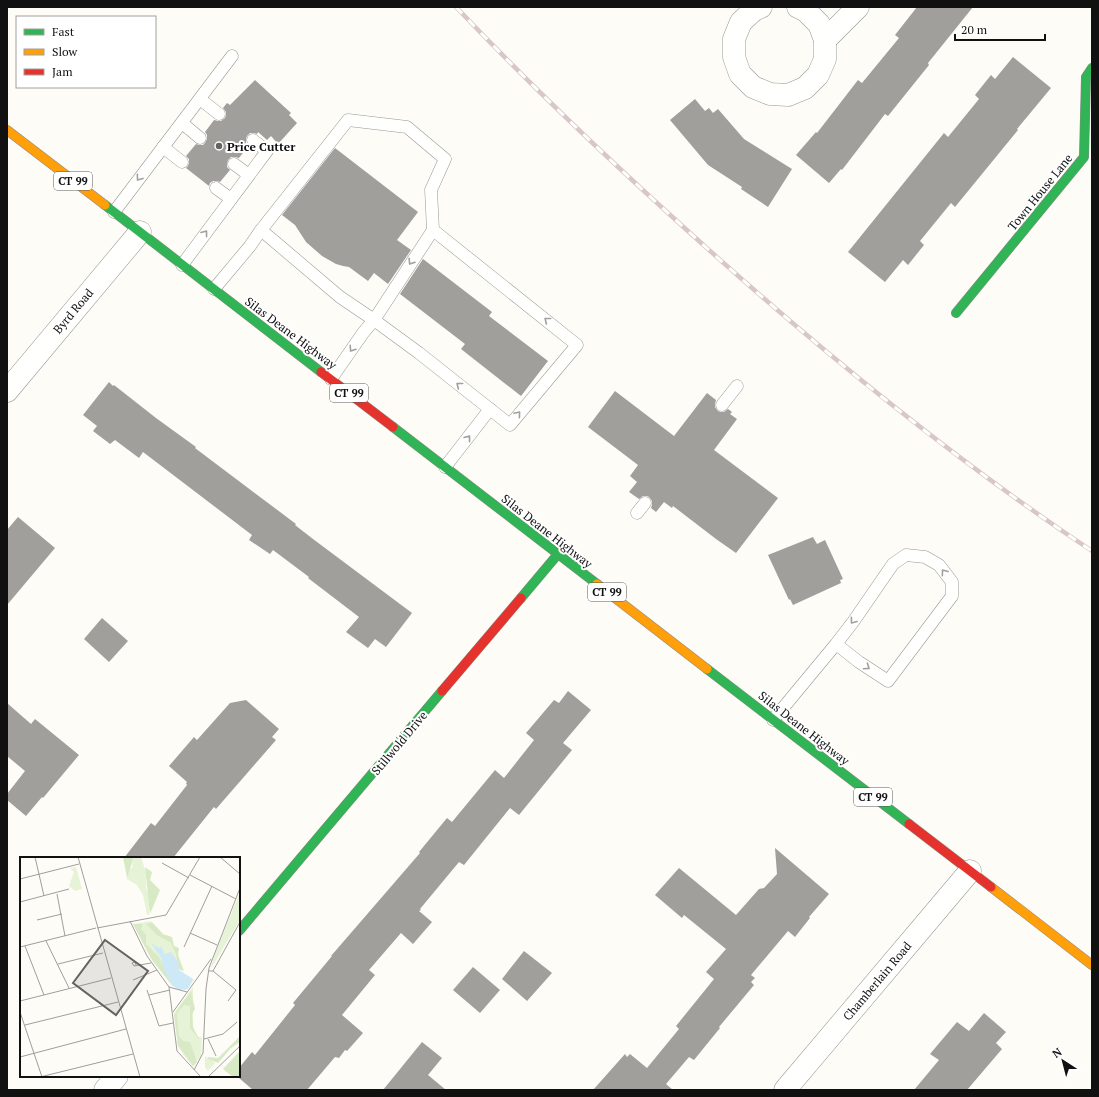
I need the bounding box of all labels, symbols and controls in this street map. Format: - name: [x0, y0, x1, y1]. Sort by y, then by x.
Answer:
- legend: [16, 16, 156, 88]
- scale bar: [955, 16, 1045, 42]
- text: 20 m: [961, 22, 988, 37]
- text: Fast: [52, 24, 75, 39]
- text: Slow: [52, 44, 78, 59]
- text: Jam: [52, 64, 73, 79]
- place label: Price Cutter: [227, 139, 296, 154]
- marker: Price Cutter: [214, 141, 224, 151]
- street label: Town House Lane: [1005, 151, 1075, 233]
- road number: CT 99: [54, 172, 92, 190]
- one-way arrow: [137, 174, 144, 181]
- one-way arrow: [200, 231, 207, 238]
- one-way arrow: [409, 258, 416, 265]
- street label: Byrd Road: [50, 285, 96, 337]
- street label: Silas Deane Highway: [242, 294, 341, 373]
- one-way arrow: [544, 318, 551, 325]
- one-way arrow: [349, 345, 357, 352]
- one-way arrow: [457, 383, 464, 390]
- road number: CT 99: [330, 384, 368, 402]
- one-way arrow: [514, 412, 521, 419]
- one-way arrow: [463, 436, 470, 443]
- street label: Silas Deane Highway: [499, 491, 596, 572]
- one-way arrow: [942, 570, 949, 577]
- road number: CT 99: [588, 583, 626, 601]
- one-way arrow: [851, 617, 858, 624]
- one-way arrow: [863, 662, 870, 670]
- street label: Silas Deane Highway: [756, 688, 853, 769]
- street label: Stillwold Drive: [368, 708, 430, 778]
- road number: CT 99: [854, 788, 892, 806]
- inset map: [20, 857, 240, 1077]
- street label: Chamberlain Road: [840, 938, 915, 1024]
- north arrow: [1043, 1041, 1083, 1081]
- text: N: [1050, 1044, 1065, 1061]

